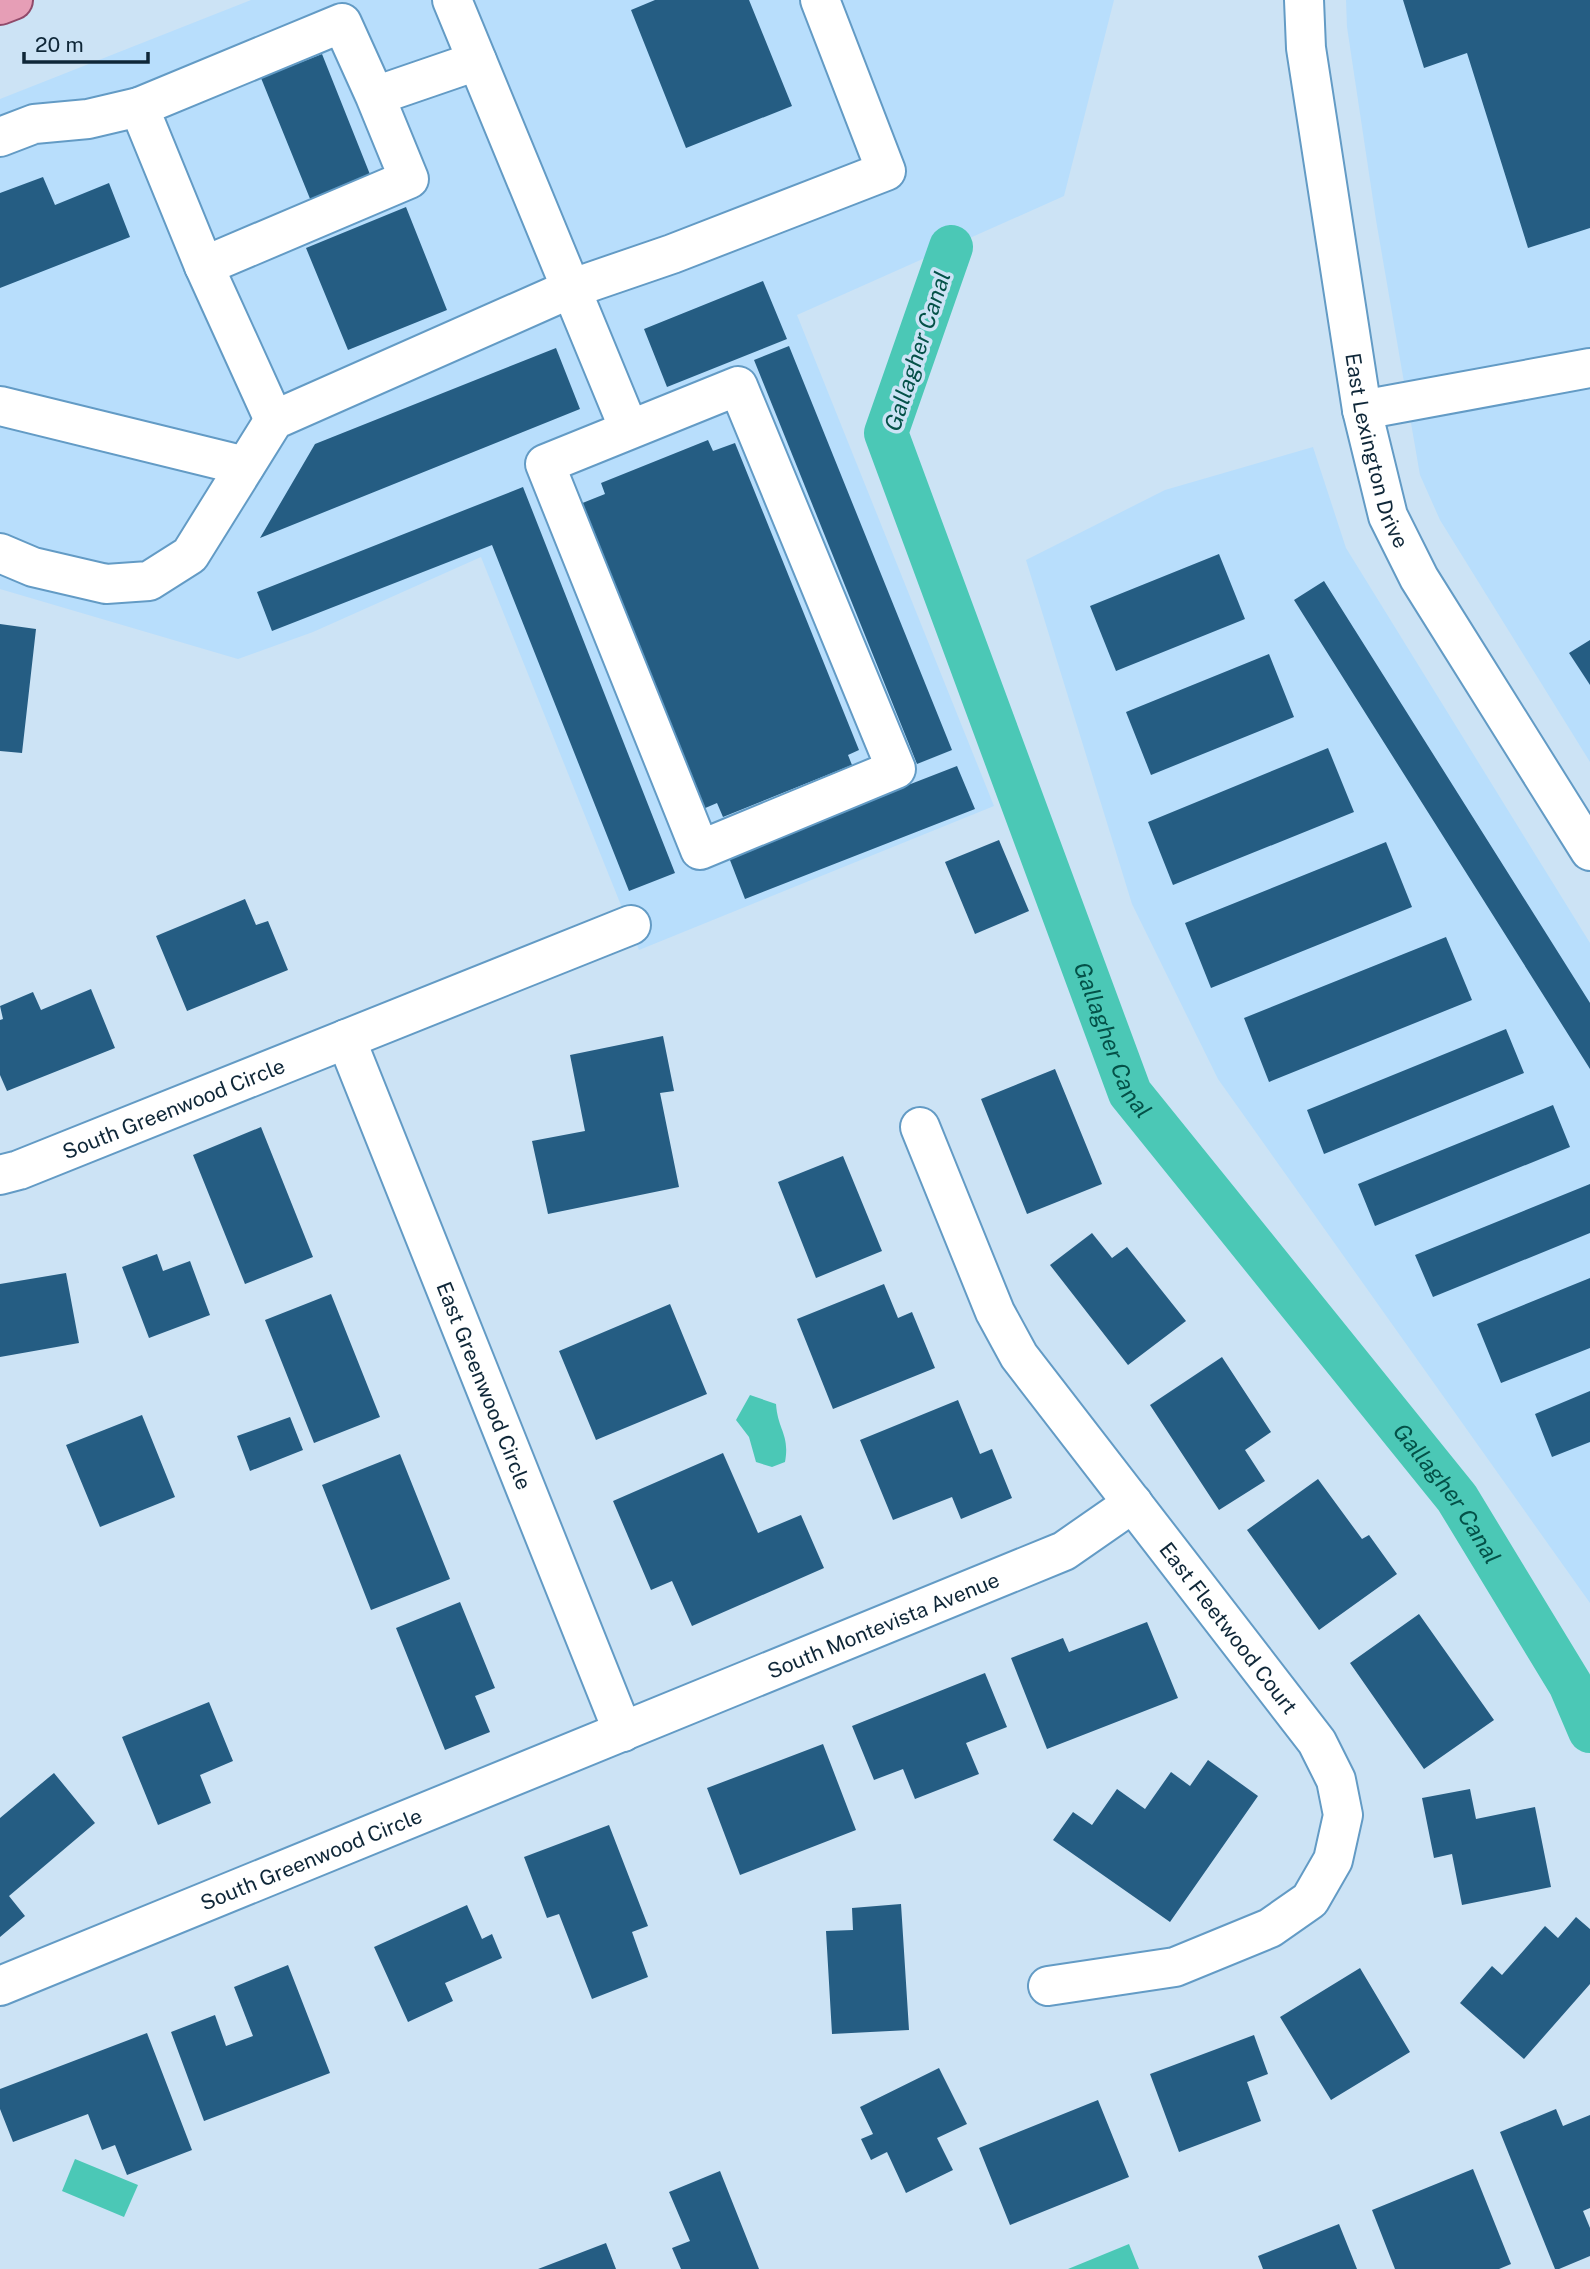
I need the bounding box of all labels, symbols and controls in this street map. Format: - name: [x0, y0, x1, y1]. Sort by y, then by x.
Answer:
- scale bar: [24, 21, 149, 65]
- text: 20 m: [35, 32, 84, 57]
- water label: Gallagher Canal: [878, 268, 956, 434]
- street label: East Lexington Drive: [1341, 351, 1414, 552]
- water label: Gallagher Canal: [1069, 958, 1158, 1123]
- street label: South Greenwood Circle: [59, 1053, 288, 1164]
- street label: East Greenwood Circle: [432, 1278, 537, 1493]
- water label: Gallagher Canal: [1388, 1417, 1507, 1568]
- street label: East Fleetwood Court: [1155, 1537, 1303, 1719]
- street label: South Montevista Avenue: [763, 1566, 1003, 1684]
- street label: South Greenwood Circle: [197, 1802, 425, 1915]

